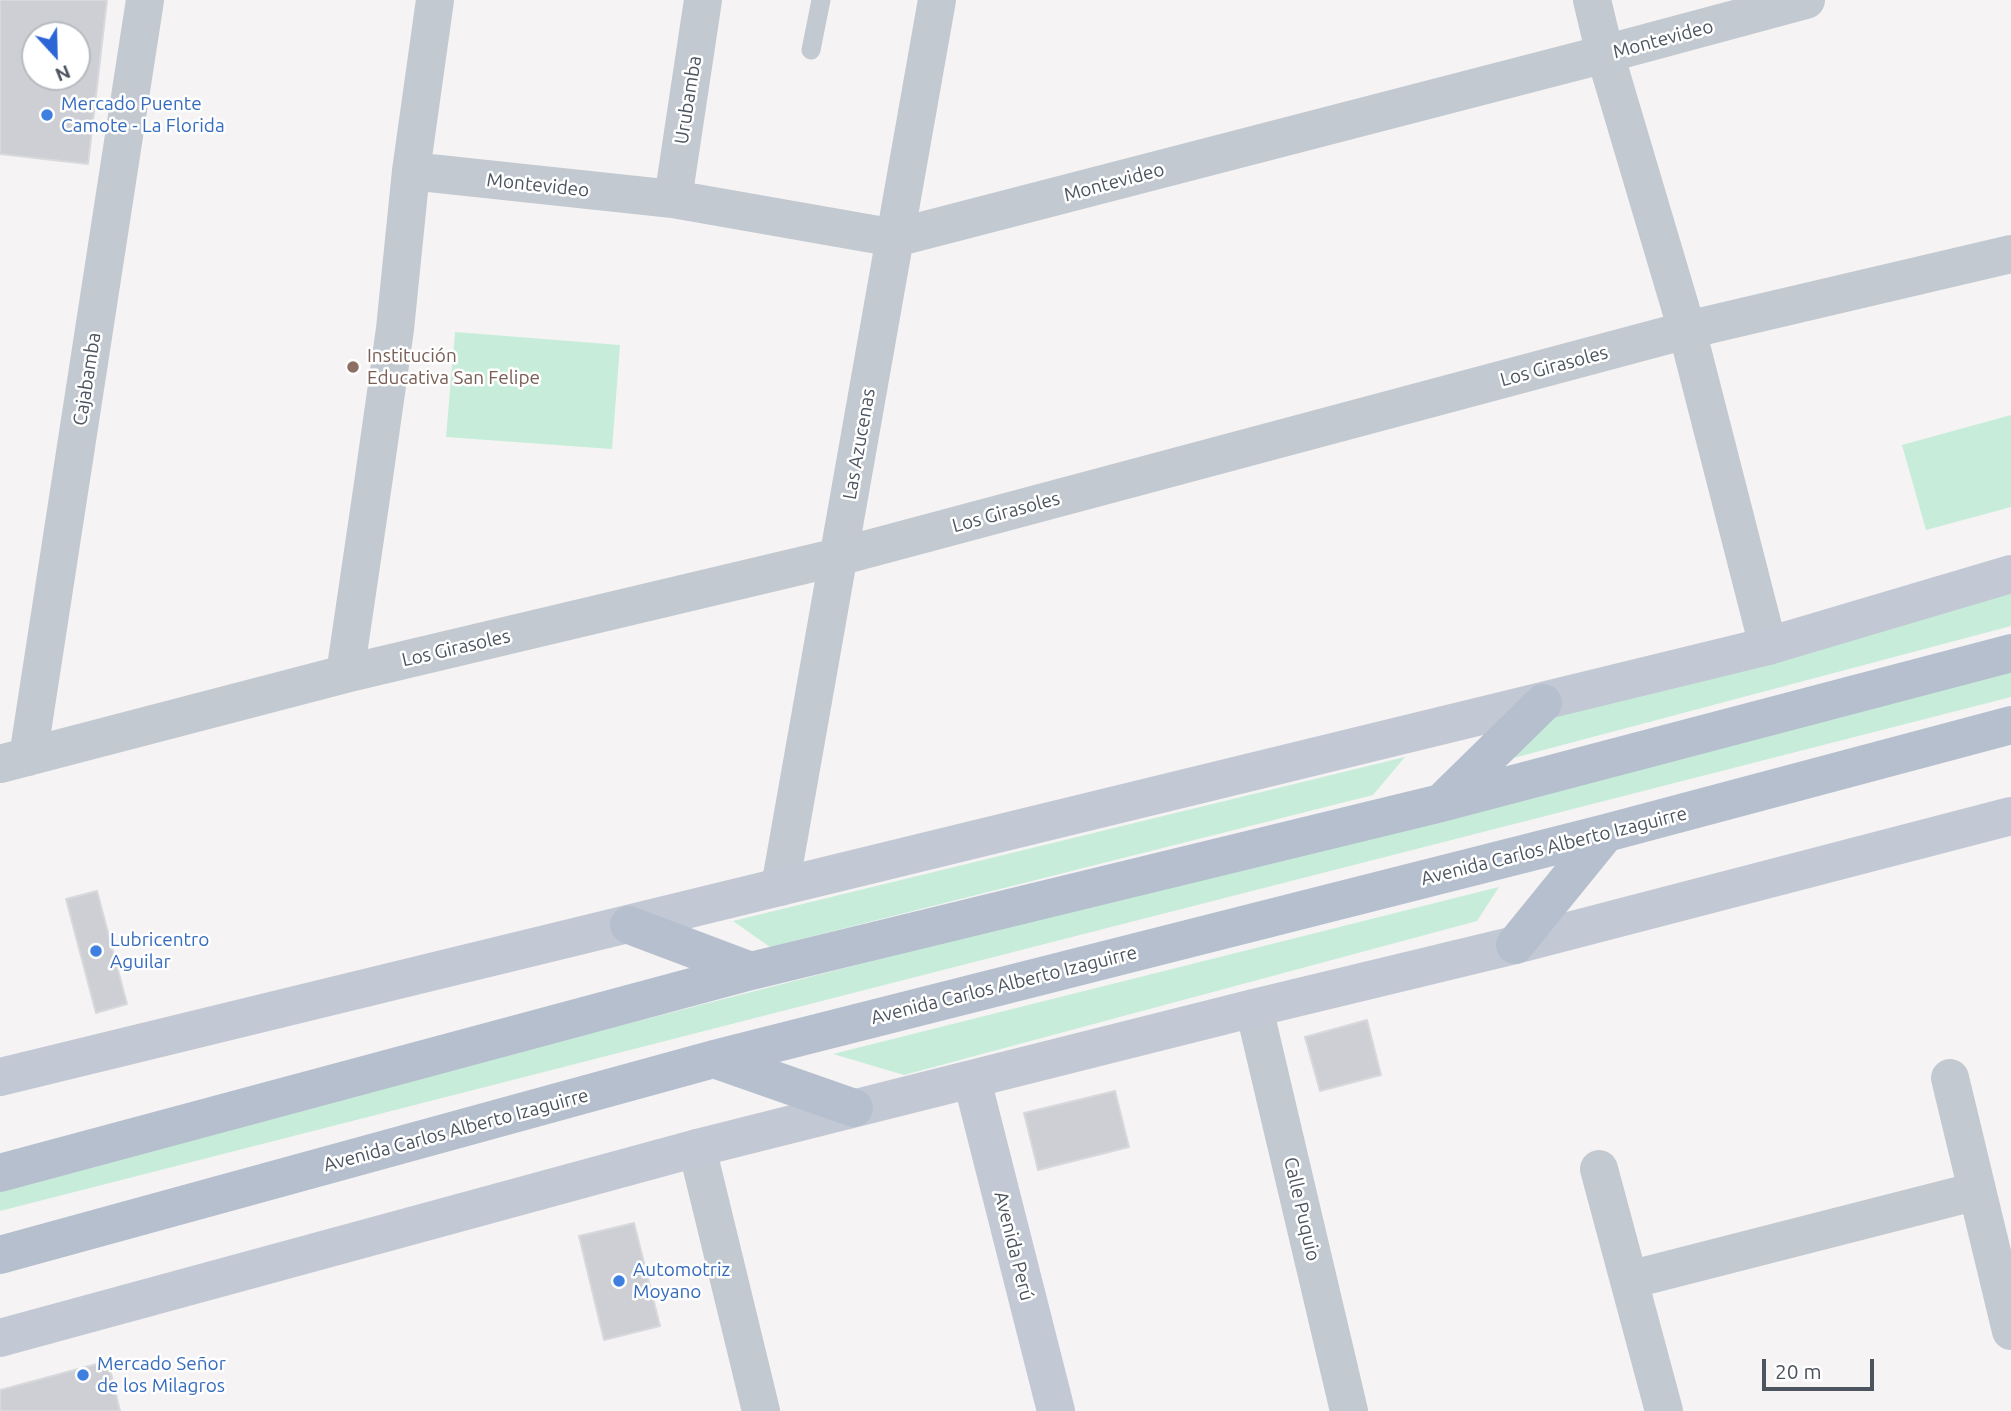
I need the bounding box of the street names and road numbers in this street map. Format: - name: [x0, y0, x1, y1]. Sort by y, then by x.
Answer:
- street label: Montevideo: [1610, 15, 1716, 63]
- street label: Urubamba: [670, 54, 706, 146]
- street label: Montevideo: [1061, 158, 1167, 206]
- street label: Montevideo: [486, 168, 590, 202]
- street label: Cajabamba: [68, 331, 106, 427]
- street label: Los Girasoles: [1498, 341, 1610, 391]
- street label: Las Azucenas: [838, 387, 880, 501]
- street label: Los Girasoles: [950, 487, 1062, 537]
- street label: Los Girasoles: [400, 624, 512, 672]
- street label: Avenida Carlos Alberto Izaguirre: [1419, 802, 1689, 890]
- street label: Avenida Carlos Alberto Izaguirre: [869, 941, 1139, 1029]
- street label: Avenida Carlos Alberto Izaguirre: [321, 1084, 591, 1176]
- street label: Calle Puquio: [1279, 1155, 1325, 1263]
- street label: Avenida Perú: [989, 1189, 1039, 1303]

